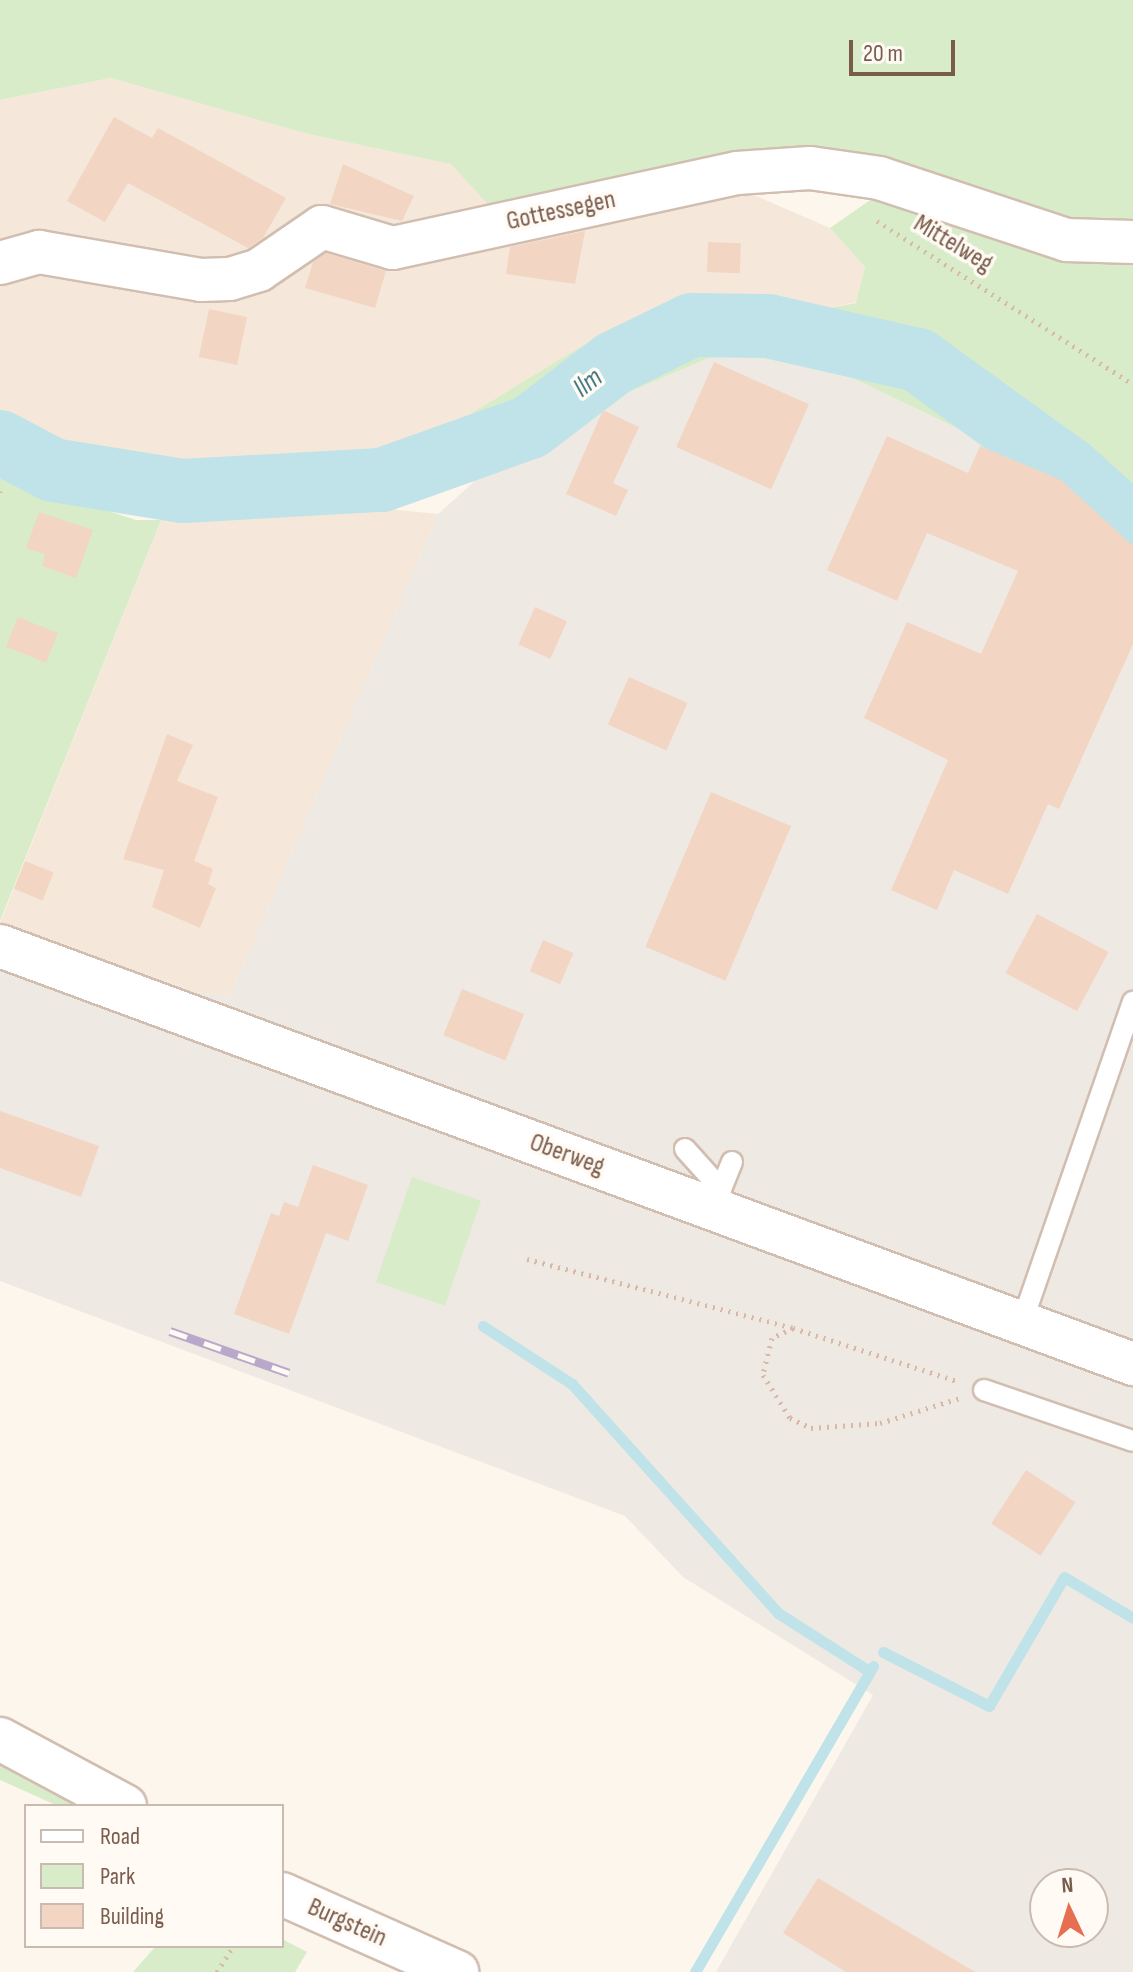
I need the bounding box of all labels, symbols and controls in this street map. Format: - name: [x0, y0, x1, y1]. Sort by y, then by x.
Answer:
- scale bar: [853, 24, 959, 74]
- text: 20 m: [863, 39, 903, 68]
- street label: Gottessegen: [504, 184, 618, 238]
- street label: Mittelweg: [908, 208, 998, 280]
- water label: Ilm: [567, 361, 609, 405]
- street label: Oberweg: [525, 1127, 609, 1183]
- legend: [24, 1804, 284, 1948]
- text: Road: [100, 1822, 140, 1851]
- text: Park: [100, 1862, 135, 1891]
- north arrow: [1029, 1868, 1109, 1948]
- text: N: [1061, 1872, 1074, 1899]
- street label: Burgstein: [303, 1892, 391, 1954]
- text: Building: [100, 1902, 164, 1931]

